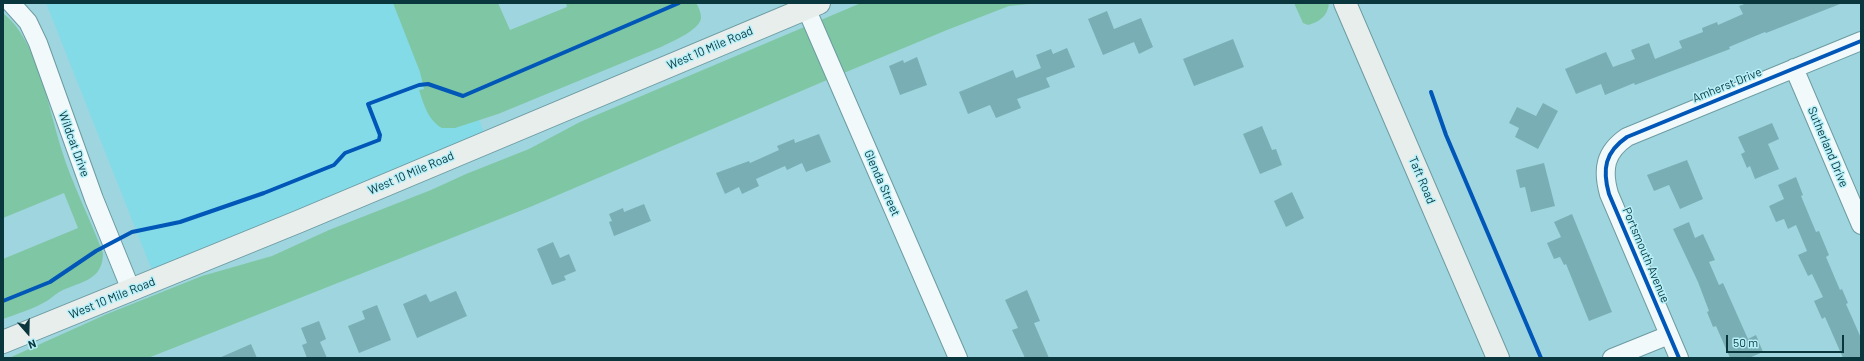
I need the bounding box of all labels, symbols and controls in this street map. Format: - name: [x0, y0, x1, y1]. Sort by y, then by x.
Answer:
- street label: West 10 Mile Road: [665, 23, 755, 73]
- street label: Amherst Drive: [1690, 65, 1764, 105]
- street label: Sutherland Drive: [1805, 105, 1851, 189]
- street label: Wildcat Drive: [55, 109, 93, 179]
- street label: West 10 Mile Road: [366, 148, 456, 198]
- street label: Glenda Street: [861, 148, 903, 218]
- street label: Taft Road: [1406, 154, 1438, 206]
- street label: Portsmouth Avenue: [1619, 205, 1673, 305]
- street label: West 10 Mile Road: [67, 274, 157, 322]
- north arrow: [8, 313, 48, 353]
- scale bar: [1728, 327, 1846, 353]
- text: 50 m: [1733, 335, 1758, 349]
- text: N: [27, 337, 38, 352]

